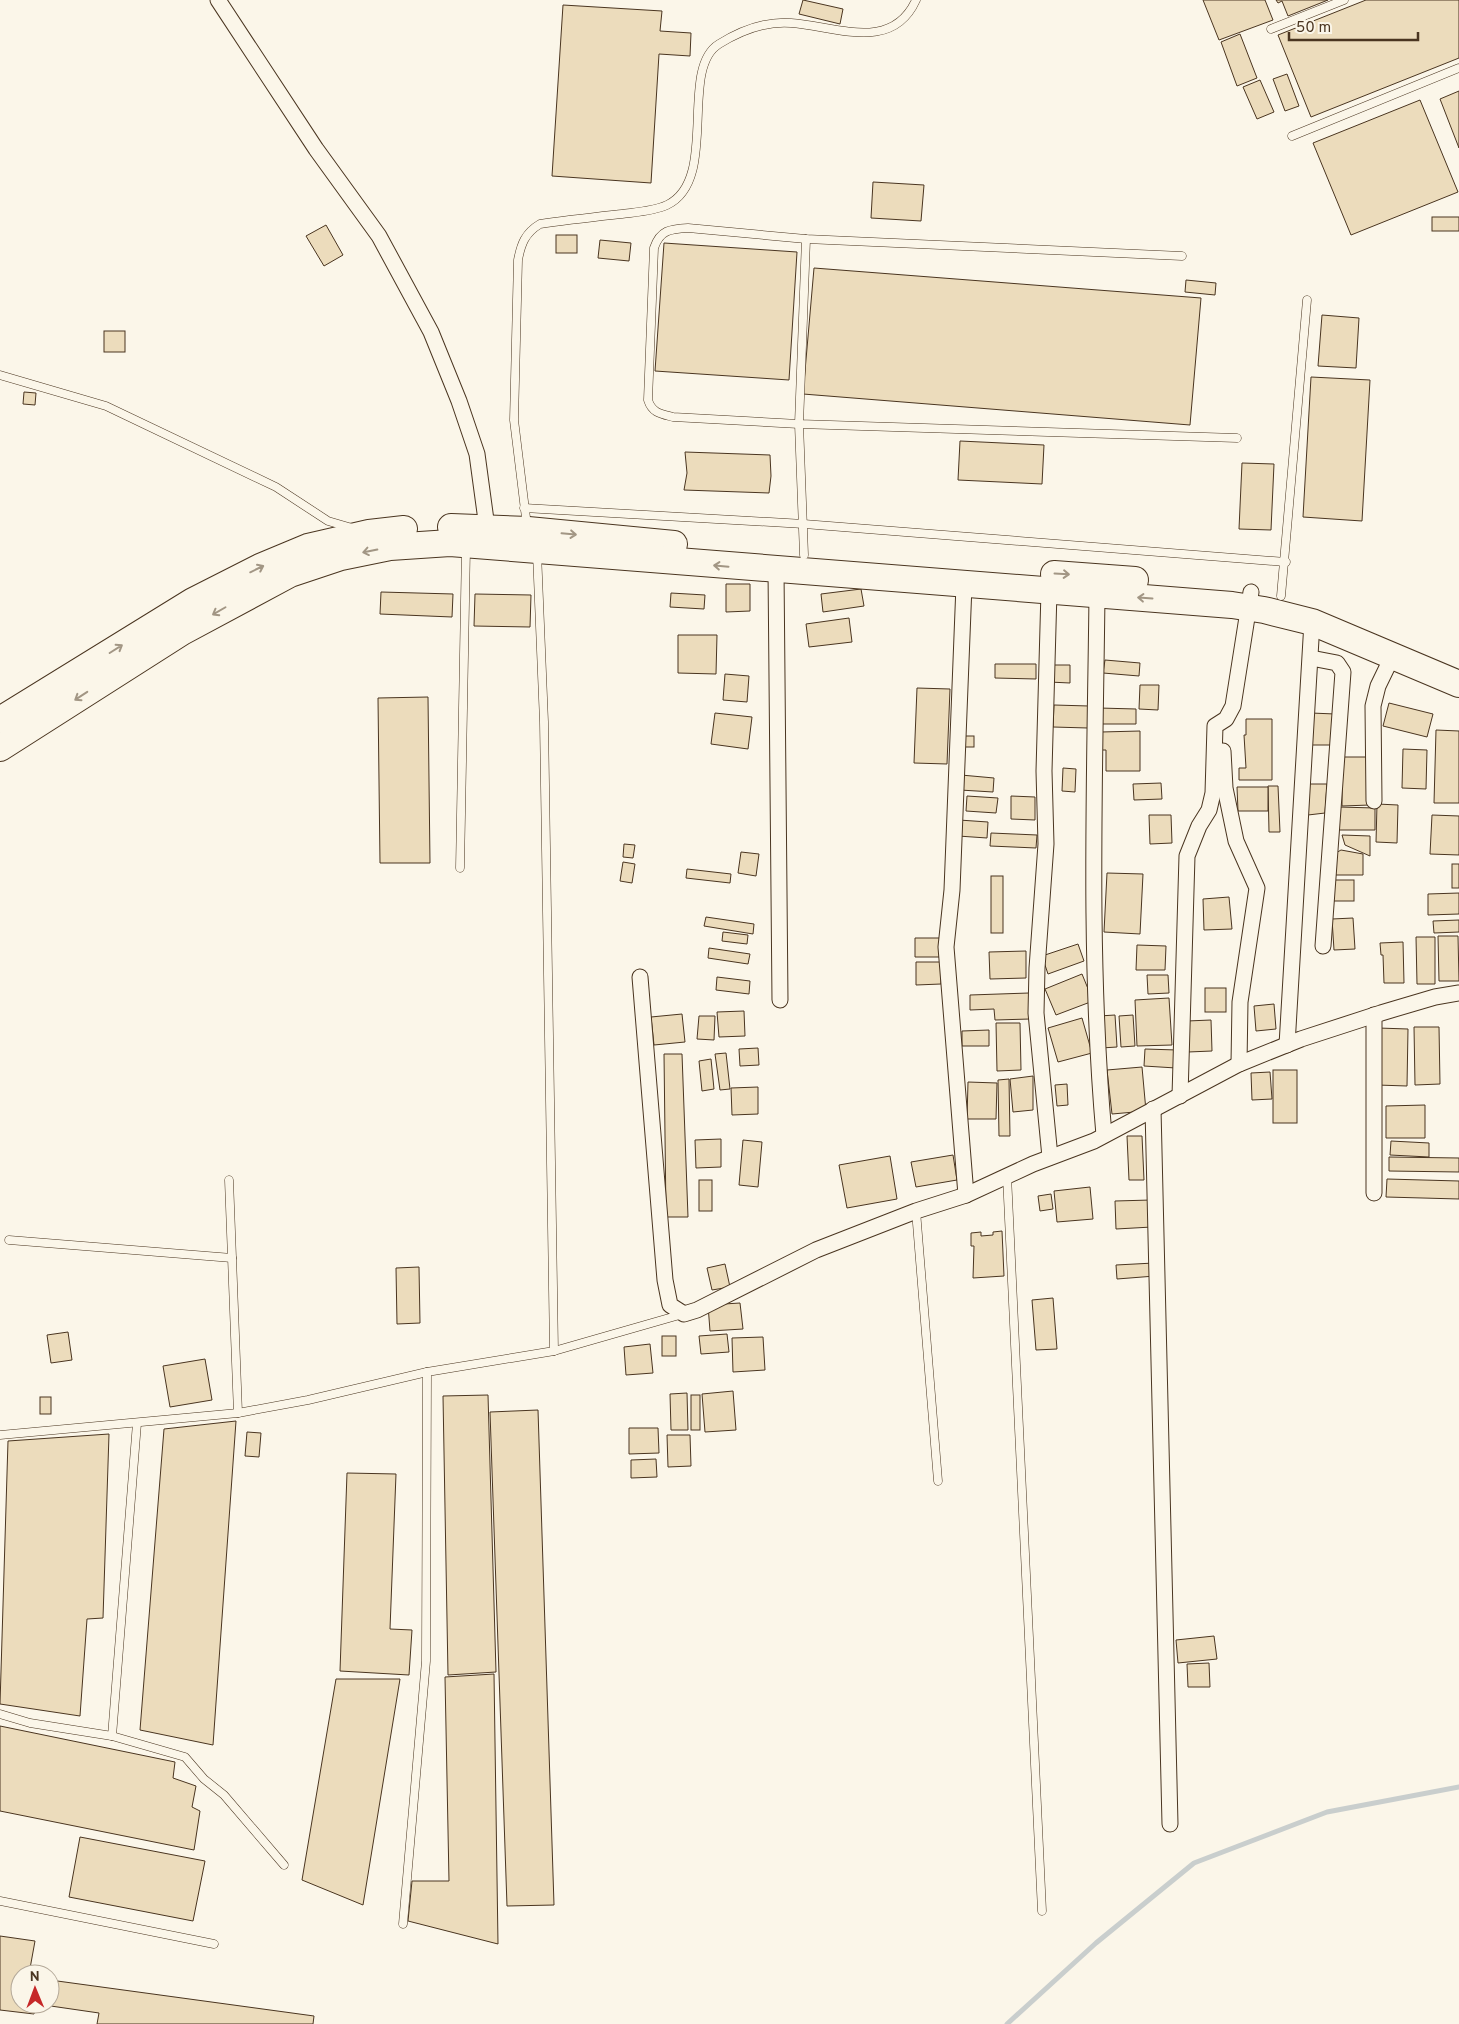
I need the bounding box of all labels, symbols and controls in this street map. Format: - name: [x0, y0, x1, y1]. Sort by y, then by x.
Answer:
- scale bar: [1289, 10, 1418, 42]
- text: 50 m: [1296, 19, 1331, 38]
- one-way arrow: [560, 529, 576, 539]
- one-way arrow: [362, 547, 378, 557]
- one-way arrow: [713, 561, 729, 571]
- one-way arrow: [249, 563, 264, 573]
- one-way arrow: [1054, 570, 1070, 579]
- one-way arrow: [1137, 594, 1153, 603]
- one-way arrow: [213, 606, 227, 616]
- one-way arrow: [108, 643, 122, 653]
- one-way arrow: [74, 690, 88, 701]
- north arrow: [10, 1964, 60, 2014]
- text: N: [30, 1969, 40, 1986]

